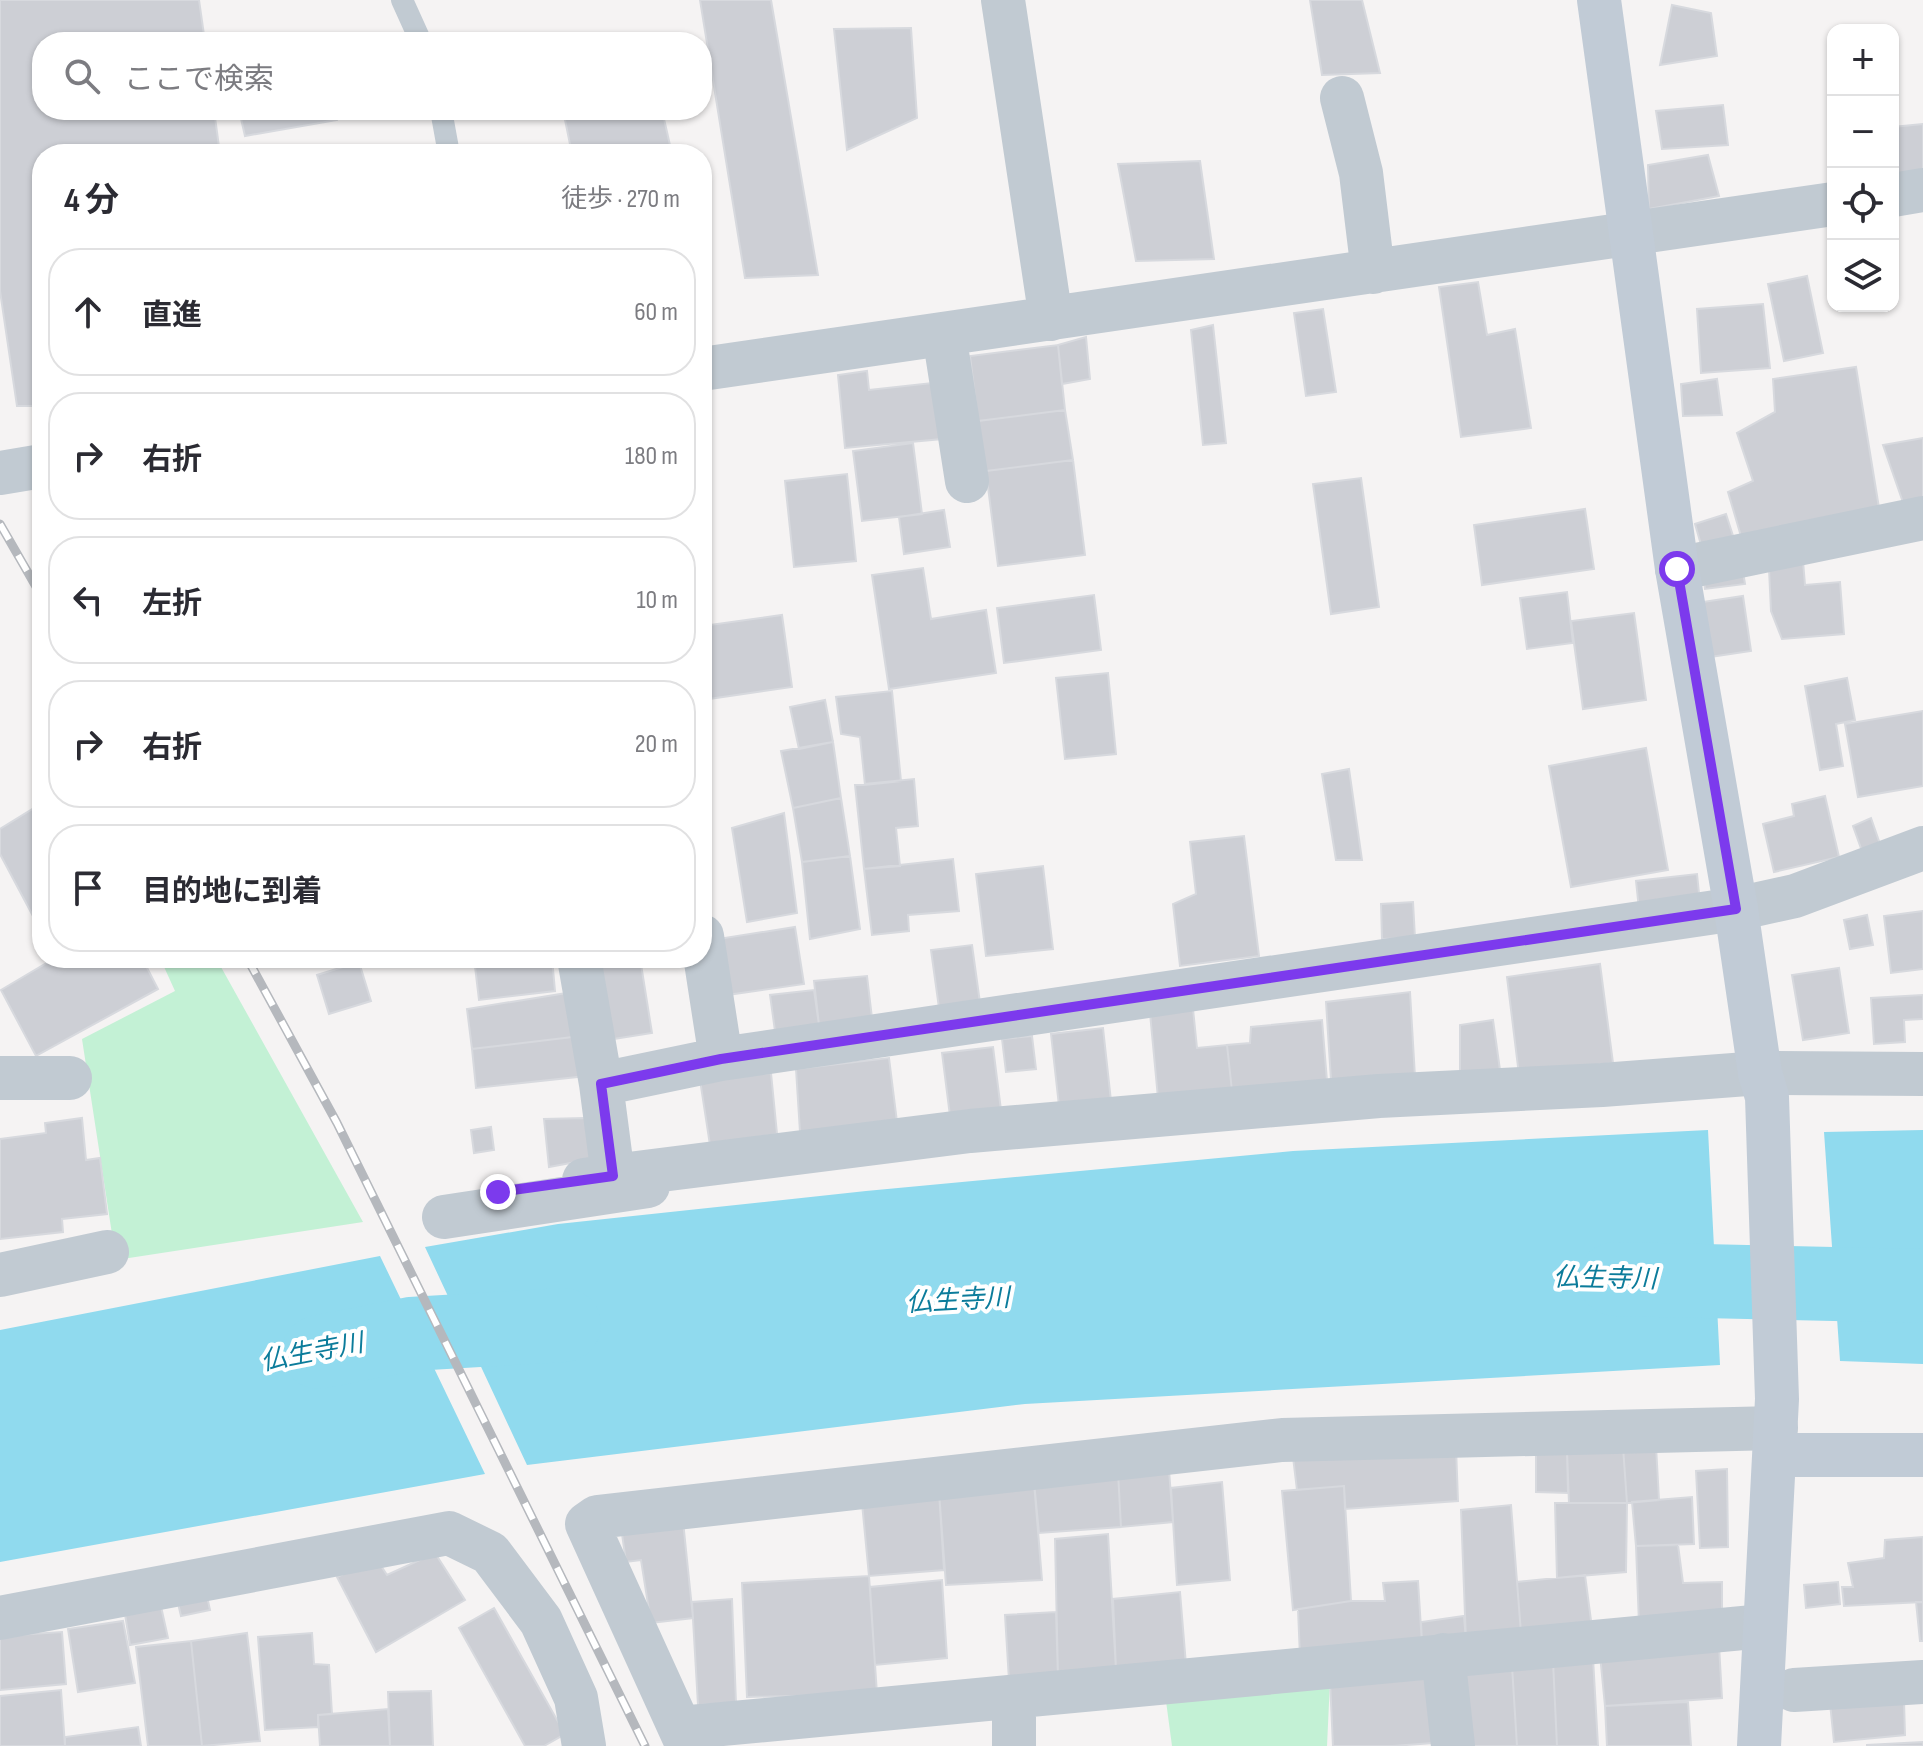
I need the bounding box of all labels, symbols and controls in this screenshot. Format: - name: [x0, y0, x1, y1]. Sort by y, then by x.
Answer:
- map controls: [1827, 24, 1899, 312]
- button: +: [1827, 24, 1899, 96]
- search box: [32, 32, 712, 120]
- icon: search: [60, 54, 104, 98]
- text: ここで検索: [124, 62, 274, 98]
- button: −: [1827, 96, 1899, 168]
- button: locate: [1827, 168, 1899, 240]
- text: 4 分: [64, 180, 119, 221]
- text: 徒歩 · 270 m: [561, 184, 680, 215]
- button: layers: [1827, 240, 1899, 312]
- icon: ahead: [66, 290, 110, 334]
- text: 60 m: [634, 297, 678, 328]
- text: 直進: [142, 298, 202, 334]
- icon: right: [66, 434, 110, 478]
- text: 180 m: [625, 441, 678, 472]
- text: 右折: [142, 442, 202, 478]
- route start: [1659, 551, 1695, 587]
- icon: left: [66, 578, 110, 622]
- text: 10 m: [636, 585, 678, 616]
- text: 左折: [142, 586, 202, 622]
- icon: right: [66, 722, 110, 766]
- text: 20 m: [635, 729, 678, 760]
- text: 右折: [142, 730, 202, 766]
- icon: arrive: [66, 866, 110, 910]
- text: 目的地に到着: [142, 874, 322, 910]
- route end: [480, 1174, 516, 1210]
- water label: 仏生寺川: [1553, 1263, 1660, 1295]
- water label: 仏生寺川: [905, 1283, 1014, 1319]
- water label: 仏生寺川: [258, 1327, 369, 1378]

